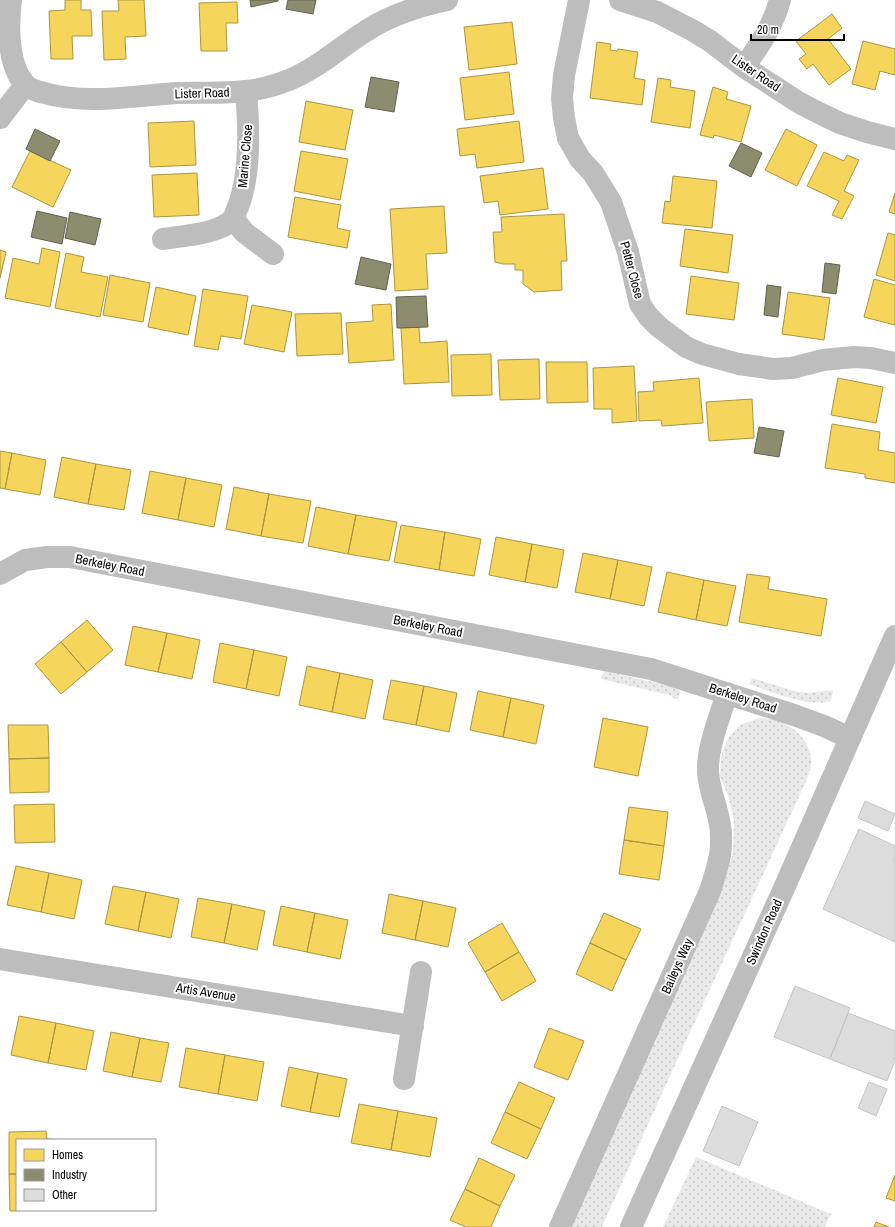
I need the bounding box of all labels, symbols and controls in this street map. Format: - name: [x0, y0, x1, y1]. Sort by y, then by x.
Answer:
- scale bar: [751, 16, 844, 42]
- text: 20 m: [757, 22, 779, 38]
- street label: Lister Road: [728, 51, 784, 95]
- street label: Lister Road: [174, 84, 230, 102]
- street label: Marine Close: [234, 124, 256, 188]
- street label: Petter Close: [616, 239, 648, 301]
- street label: Berkeley Road: [74, 550, 146, 580]
- street label: Berkeley Road: [392, 611, 464, 641]
- street label: Berkeley Road: [707, 679, 779, 717]
- street label: Swindon Road: [742, 897, 786, 967]
- street label: Baileys Way: [657, 935, 697, 996]
- street label: Artis Avenue: [174, 979, 237, 1005]
- legend: [16, 1139, 156, 1211]
- text: Homes: [52, 1147, 83, 1163]
- text: Industry: [52, 1167, 87, 1183]
- text: Other: [52, 1187, 77, 1203]

